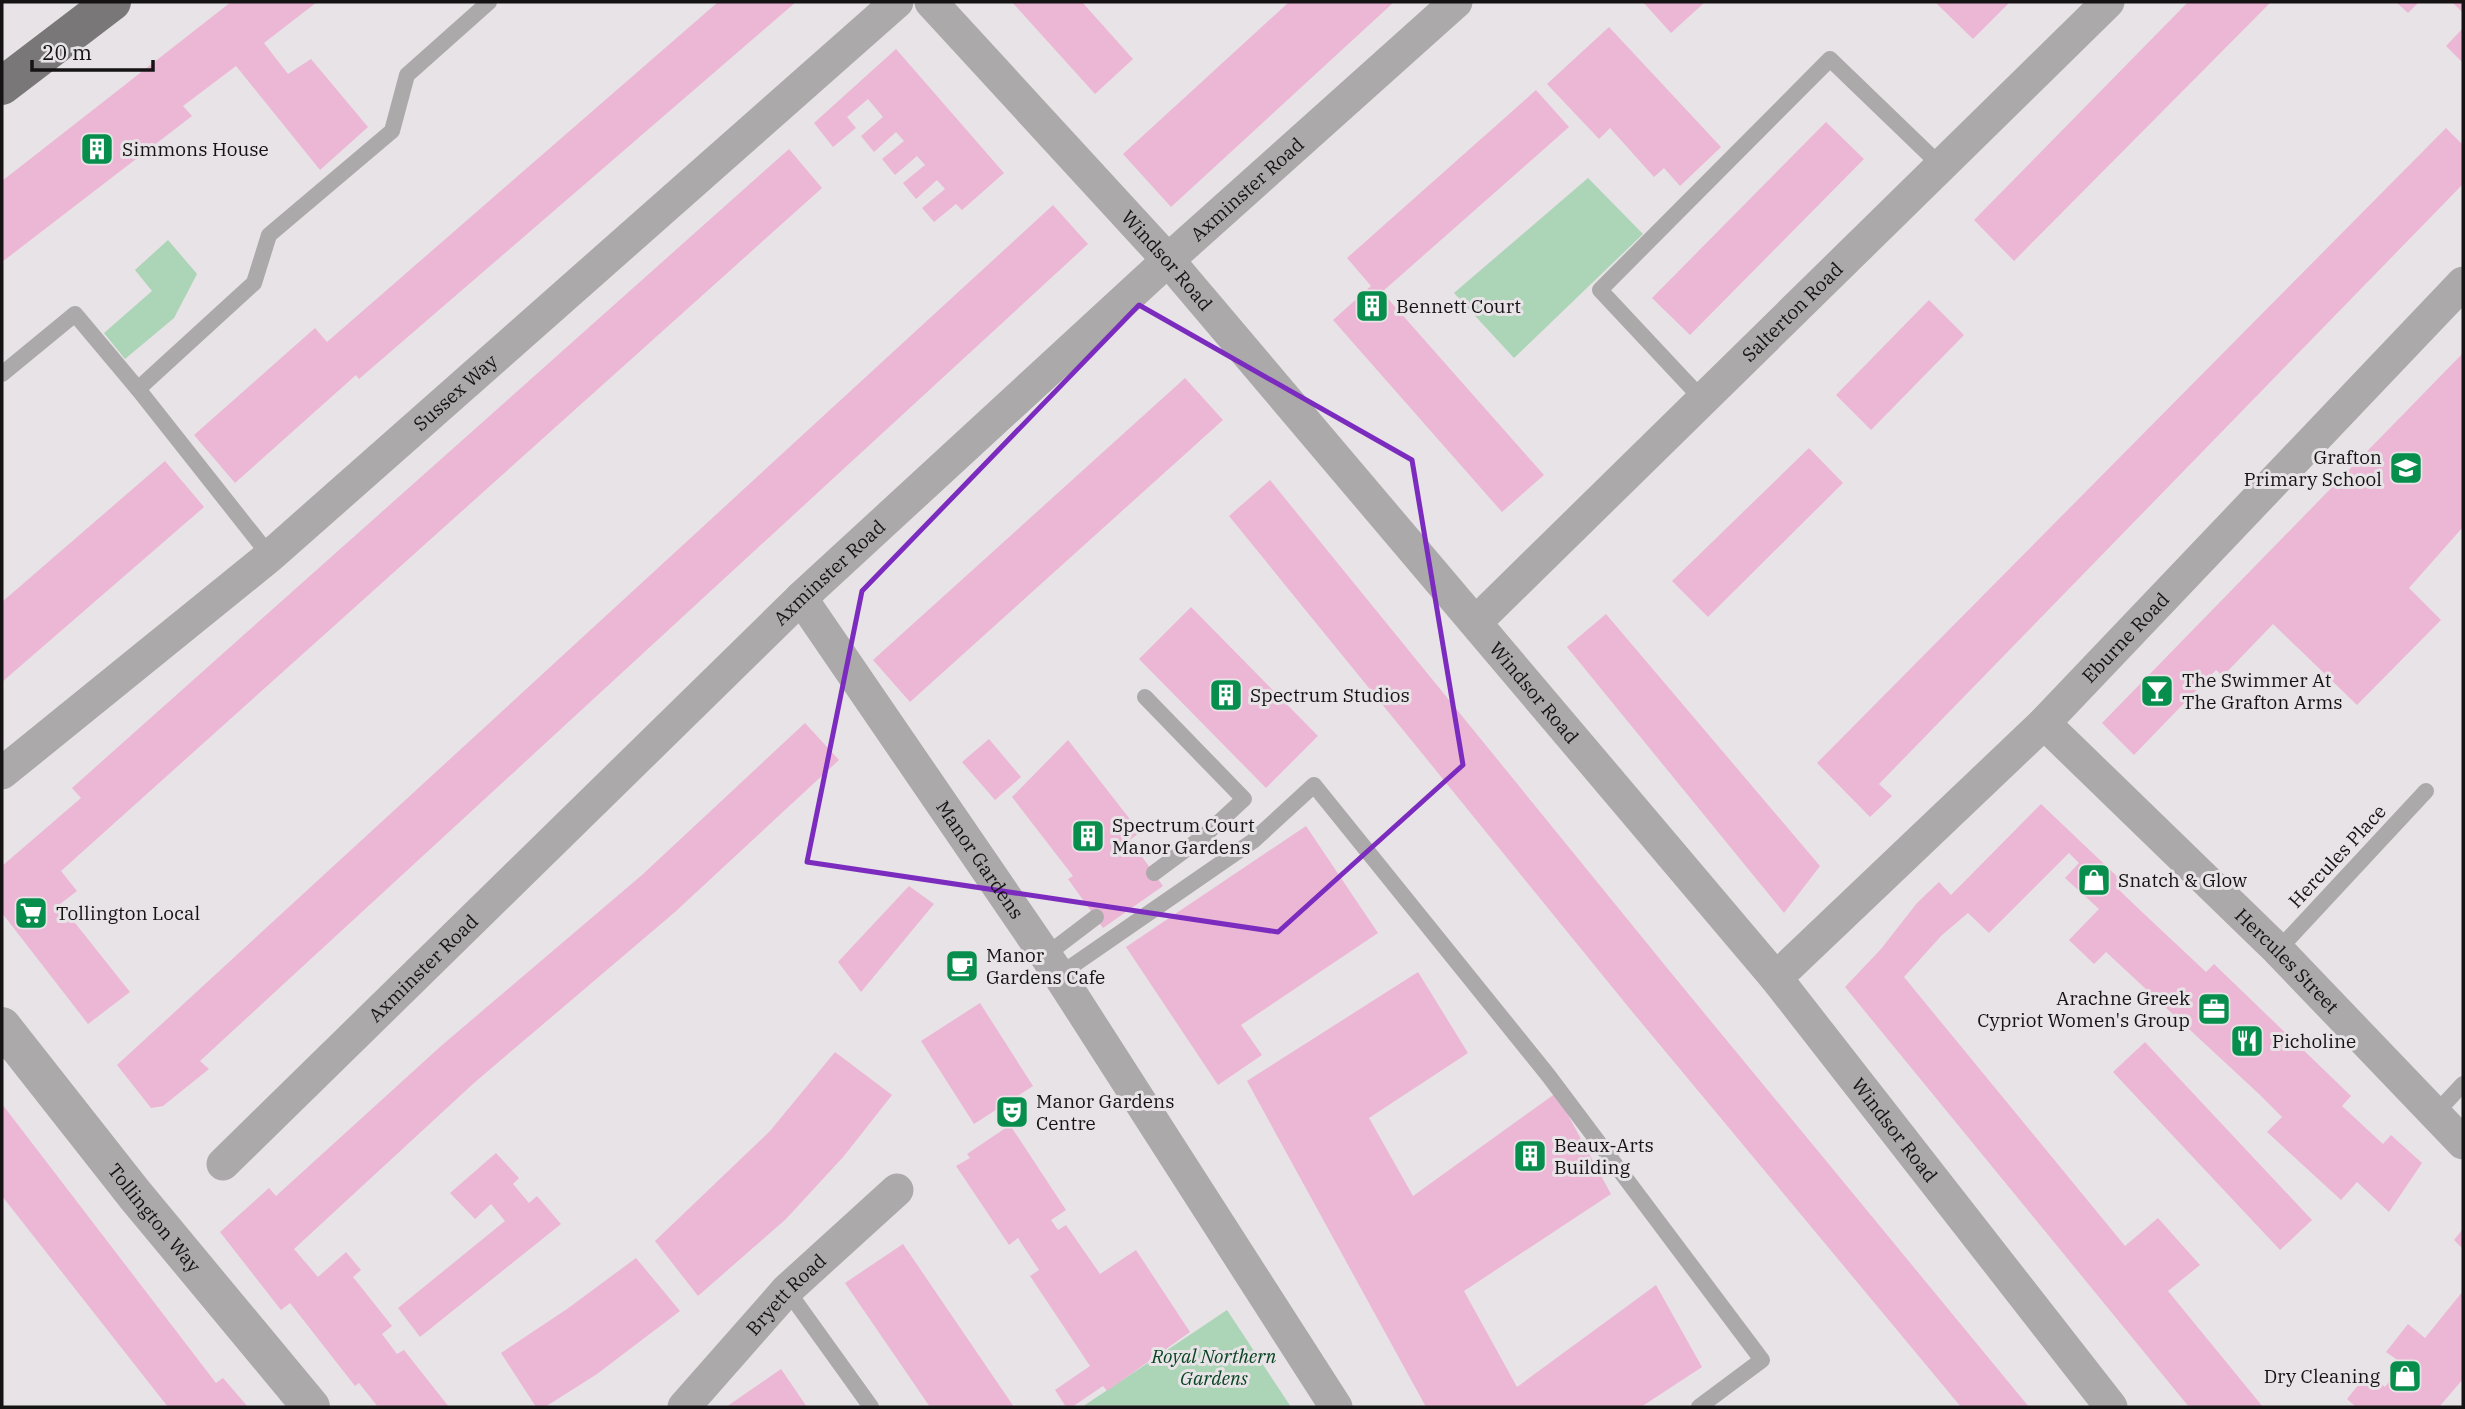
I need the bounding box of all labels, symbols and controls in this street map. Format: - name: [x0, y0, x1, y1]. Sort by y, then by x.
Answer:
- scale bar: [32, 28, 152, 72]
- text: 20 m: [42, 38, 92, 66]
- building icon: Simmons House: [78, 130, 116, 168]
- street label: Axminster Road: [1185, 132, 1309, 246]
- place label: Simmons House: [122, 137, 269, 161]
- street label: Windsor Road: [1116, 205, 1218, 316]
- street label: Salterton Road: [1737, 257, 1848, 367]
- building icon: Bennett Court: [1353, 287, 1391, 325]
- place label: Bennett Court: [1396, 294, 1521, 318]
- street label: Sussex Way: [408, 348, 503, 436]
- place label: Grafton Primary School: [2244, 445, 2382, 491]
- school or university icon: Grafton Primary School: [2387, 449, 2425, 487]
- street label: Axminster Road: [768, 515, 890, 630]
- street label: Eburne Road: [2077, 587, 2174, 688]
- street label: Windsor Road: [1484, 637, 1584, 748]
- place label: The Swimmer At The Grafton Arms: [2182, 668, 2343, 714]
- bar icon: The Swimmer At The Grafton Arms: [2138, 672, 2176, 710]
- building icon: Spectrum Studios: [1207, 676, 1245, 714]
- place label: Spectrum Studios: [1250, 683, 1410, 707]
- street label: Manor Gardens: [931, 796, 1029, 924]
- street label: Hercules Place: [2283, 799, 2391, 913]
- place label: Spectrum Court Manor Gardens: [1112, 813, 1255, 859]
- building icon: Spectrum Court Manor Gardens: [1069, 817, 1107, 855]
- shop icon: Snatch & Glow: [2075, 861, 2113, 899]
- place label: Snatch & Glow: [2118, 868, 2247, 892]
- supermarket icon: Tollington Local: [12, 894, 50, 932]
- place label: Tollington Local: [56, 901, 200, 925]
- street label: Hercules Street: [2230, 903, 2344, 1018]
- street label: Axminster Road: [363, 909, 483, 1027]
- place label: Manor Gardens Cafe: [986, 943, 1105, 989]
- cafe icon: Manor Gardens Cafe: [943, 947, 981, 985]
- place label: Arachne Greek Cypriot Women's Group: [1977, 986, 2190, 1032]
- office icon: Arachne Greek Cypriot Women's Group: [2195, 990, 2233, 1028]
- restaurant icon: Picholine: [2228, 1022, 2266, 1060]
- place label: Picholine: [2272, 1029, 2356, 1053]
- street label: Windsor Road: [1846, 1073, 1943, 1187]
- place label: Manor Gardens Centre: [1036, 1089, 1174, 1135]
- theatre icon: Manor Gardens Centre: [993, 1093, 1031, 1131]
- place label: Beaux-Arts Building: [1554, 1133, 1654, 1179]
- building icon: Beaux-Arts Building: [1511, 1137, 1549, 1175]
- street label: Tollington Way: [103, 1159, 207, 1278]
- street label: Bryett Road: [741, 1248, 831, 1340]
- park label: Royal Northern Gardens: [1151, 1344, 1277, 1390]
- shop icon: Dry Cleaning: [2386, 1357, 2424, 1395]
- place label: Dry Cleaning: [2264, 1364, 2381, 1388]

